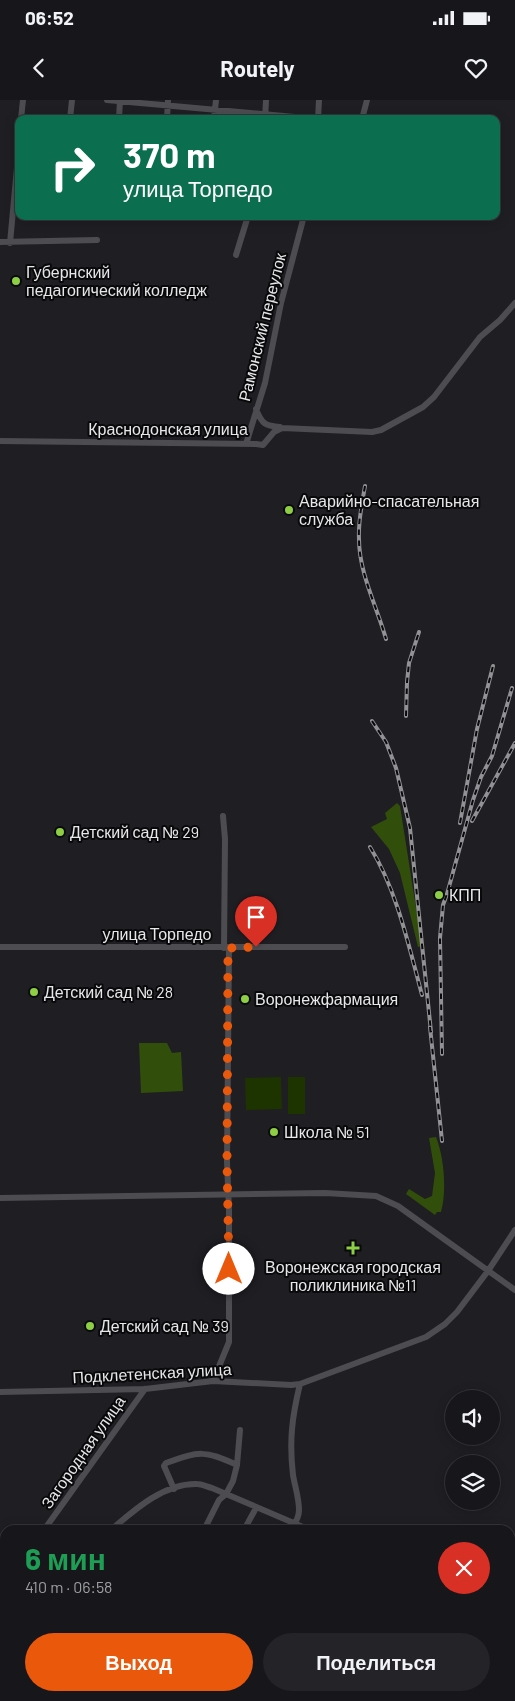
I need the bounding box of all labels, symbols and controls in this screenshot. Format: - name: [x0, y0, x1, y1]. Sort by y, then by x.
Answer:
- text: 06:52: [25, 6, 74, 29]
- icon: back: [25, 54, 53, 82]
- icon: heart: [462, 54, 490, 82]
- text: Routely: [220, 55, 295, 81]
- text: 370 m: [123, 133, 215, 175]
- icon: right: [40, 135, 105, 200]
- text: улица Торпедо: [123, 175, 273, 201]
- street label: Рамонский переулок: [234, 250, 289, 403]
- place label: Губернский педагогический колледж: [26, 262, 207, 299]
- marker: Губернский педагогический колледж: [10, 275, 22, 287]
- street label: Краснодонская улица: [88, 419, 248, 438]
- place label: Аварийно-спасательная служба: [299, 491, 479, 528]
- marker: Аварийно-спасательная служба: [283, 504, 295, 516]
- place label: Детский сад № 29: [70, 822, 199, 841]
- marker: Детский сад № 29: [54, 826, 66, 838]
- place label: КПП: [449, 885, 481, 904]
- marker: КПП: [433, 889, 445, 901]
- pin: [235, 896, 277, 947]
- icon: arrive: [242, 903, 270, 931]
- street label: улица Торпедо: [103, 924, 212, 943]
- place label: Детский сад № 28: [44, 982, 173, 1001]
- marker: Детский сад № 28: [28, 986, 40, 998]
- place label: Воронежфармация: [255, 989, 398, 1008]
- marker: Воронежфармация: [239, 993, 251, 1005]
- place label: Школа № 51: [284, 1122, 370, 1141]
- marker: Школа № 51: [268, 1126, 280, 1138]
- marker: Воронежская городская поликлиника №11: [346, 1241, 360, 1255]
- position arrow: [202, 1242, 254, 1294]
- place label: Воронежская городская поликлиника №11: [265, 1257, 441, 1294]
- place label: Детский сад № 39: [100, 1316, 229, 1335]
- marker: Детский сад № 39: [84, 1320, 96, 1332]
- street label: Подклетенская улица: [72, 1359, 232, 1386]
- map controls: [445, 1390, 500, 1510]
- button: sound: [445, 1390, 500, 1445]
- street label: Загородная улица: [37, 1392, 129, 1512]
- button: layers: [445, 1455, 500, 1510]
- text: 6 мин: [25, 1540, 106, 1576]
- button: close: [438, 1542, 490, 1594]
- text: 410 m · 06:58: [25, 1577, 112, 1596]
- button: Выход: [25, 1633, 253, 1691]
- button: Поделиться: [263, 1633, 490, 1691]

